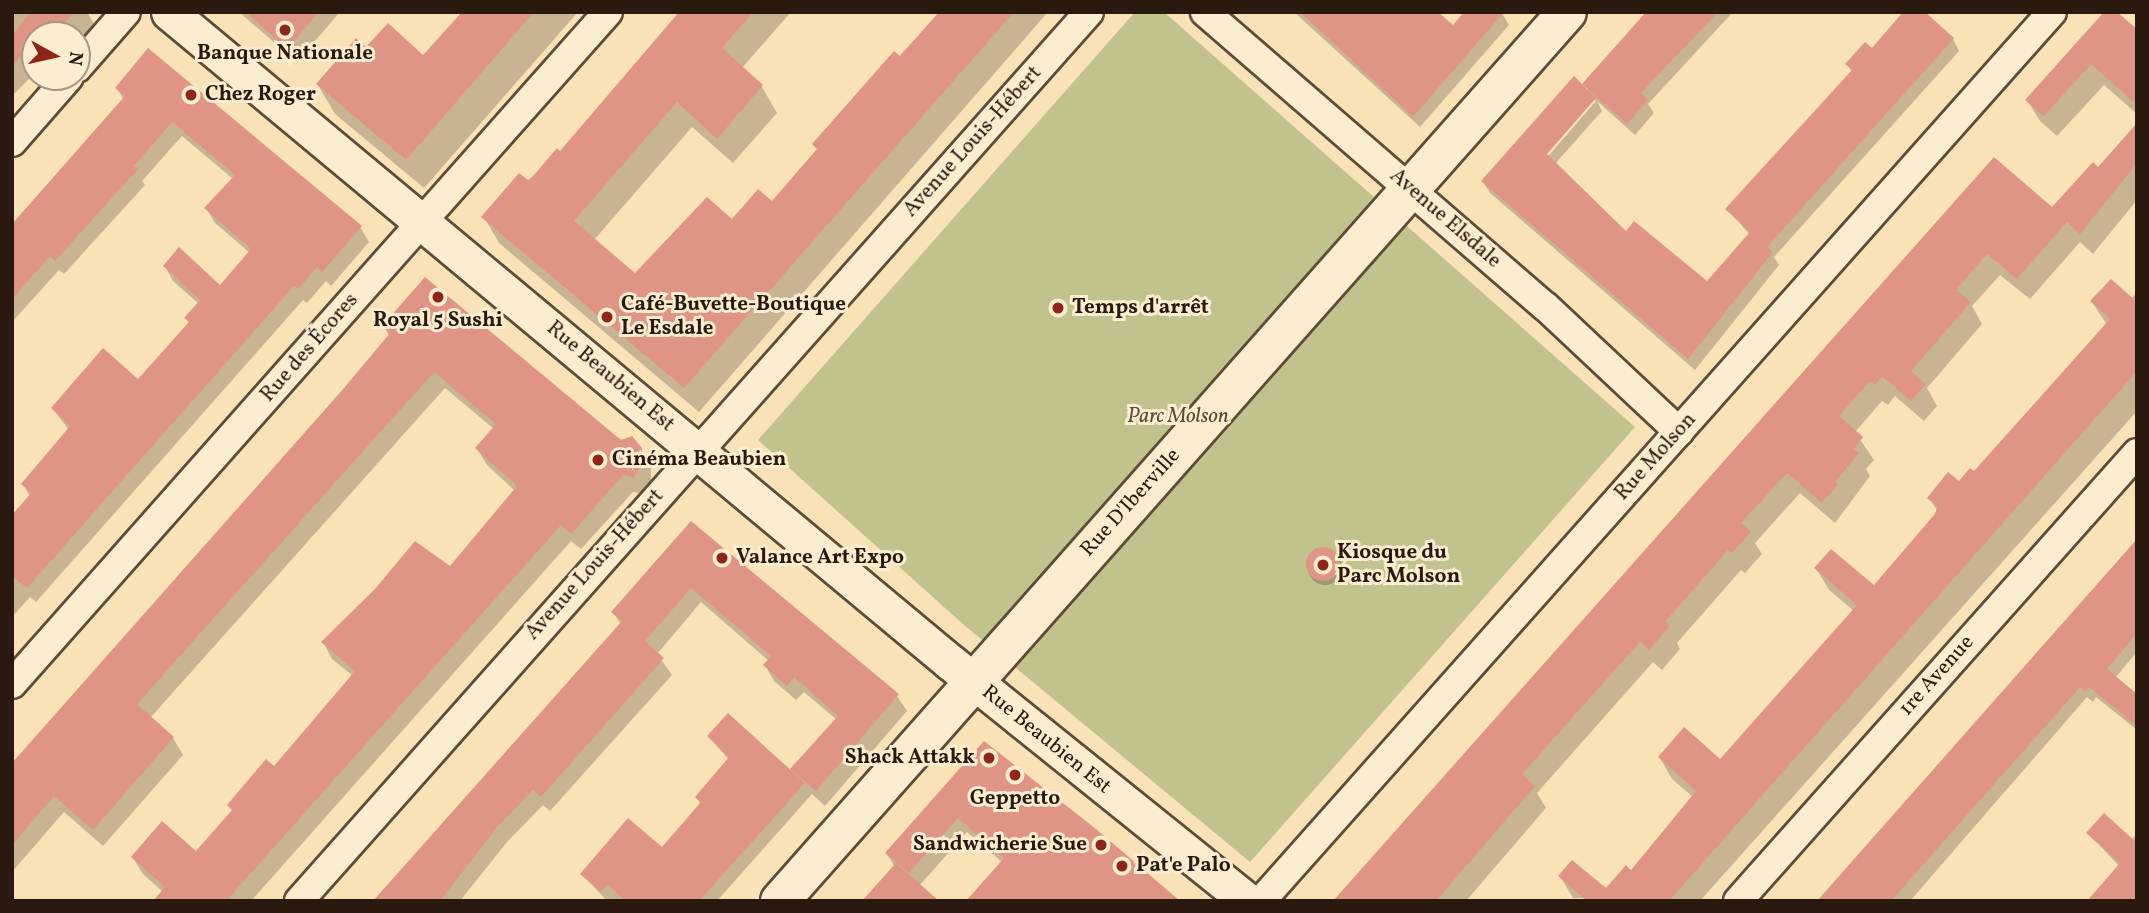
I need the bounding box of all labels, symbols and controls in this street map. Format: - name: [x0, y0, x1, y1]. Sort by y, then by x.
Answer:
- north arrow: [21, 21, 91, 91]
- marker: Banque Nationale: [277, 22, 293, 38]
- place label: Banque Nationale: [197, 41, 373, 67]
- text: N: [61, 50, 89, 67]
- street label: Avenue Louis-Hébert: [899, 61, 1047, 223]
- place label: Chez Roger: [205, 82, 316, 108]
- marker: Chez Roger: [183, 87, 199, 103]
- street label: Avenue Elsdale: [1384, 164, 1506, 274]
- street label: Rue des Écores: [256, 288, 364, 408]
- marker: Royal 5 Sushi: [430, 289, 446, 305]
- place label: Café-Buvette-Boutique Le Esdale: [621, 292, 846, 342]
- place label: Temps d'arrêt: [1072, 295, 1209, 321]
- marker: Temps d'arrêt: [1050, 300, 1066, 316]
- place label: Royal 5 Sushi: [373, 308, 503, 334]
- marker: Café-Buvette-Boutique Le Esdale: [599, 309, 615, 325]
- street label: Rue Beaubien Est: [541, 316, 679, 438]
- park label: Parc Molson: [1127, 404, 1229, 430]
- street label: Rue Molson: [1610, 408, 1702, 506]
- street label: Rue D'Iberville: [1076, 444, 1186, 562]
- place label: Cinéma Beaubien: [612, 447, 786, 473]
- marker: Cinéma Beaubien: [590, 452, 606, 468]
- street label: Avenue Louis-Hébert: [521, 484, 669, 646]
- place label: Kiosque du Parc Molson: [1337, 540, 1460, 590]
- place label: Valance Art Expo: [736, 545, 904, 571]
- marker: Valance Art Expo: [714, 550, 730, 566]
- marker: Kiosque du Parc Molson: [1315, 557, 1331, 573]
- street label: 1re Avenue: [1894, 630, 1980, 722]
- street label: Rue Beaubien Est: [976, 680, 1116, 800]
- place label: Shack Attakk: [845, 745, 975, 771]
- marker: Shack Attakk: [981, 750, 997, 766]
- marker: Geppetto: [1007, 767, 1023, 783]
- place label: Geppetto: [970, 786, 1060, 812]
- place label: Sandwicherie Sue: [913, 832, 1087, 858]
- marker: Sandwicherie Sue: [1093, 837, 1109, 853]
- place label: Pat'e Palo: [1136, 853, 1231, 879]
- marker: Pat'e Palo: [1114, 858, 1130, 874]

